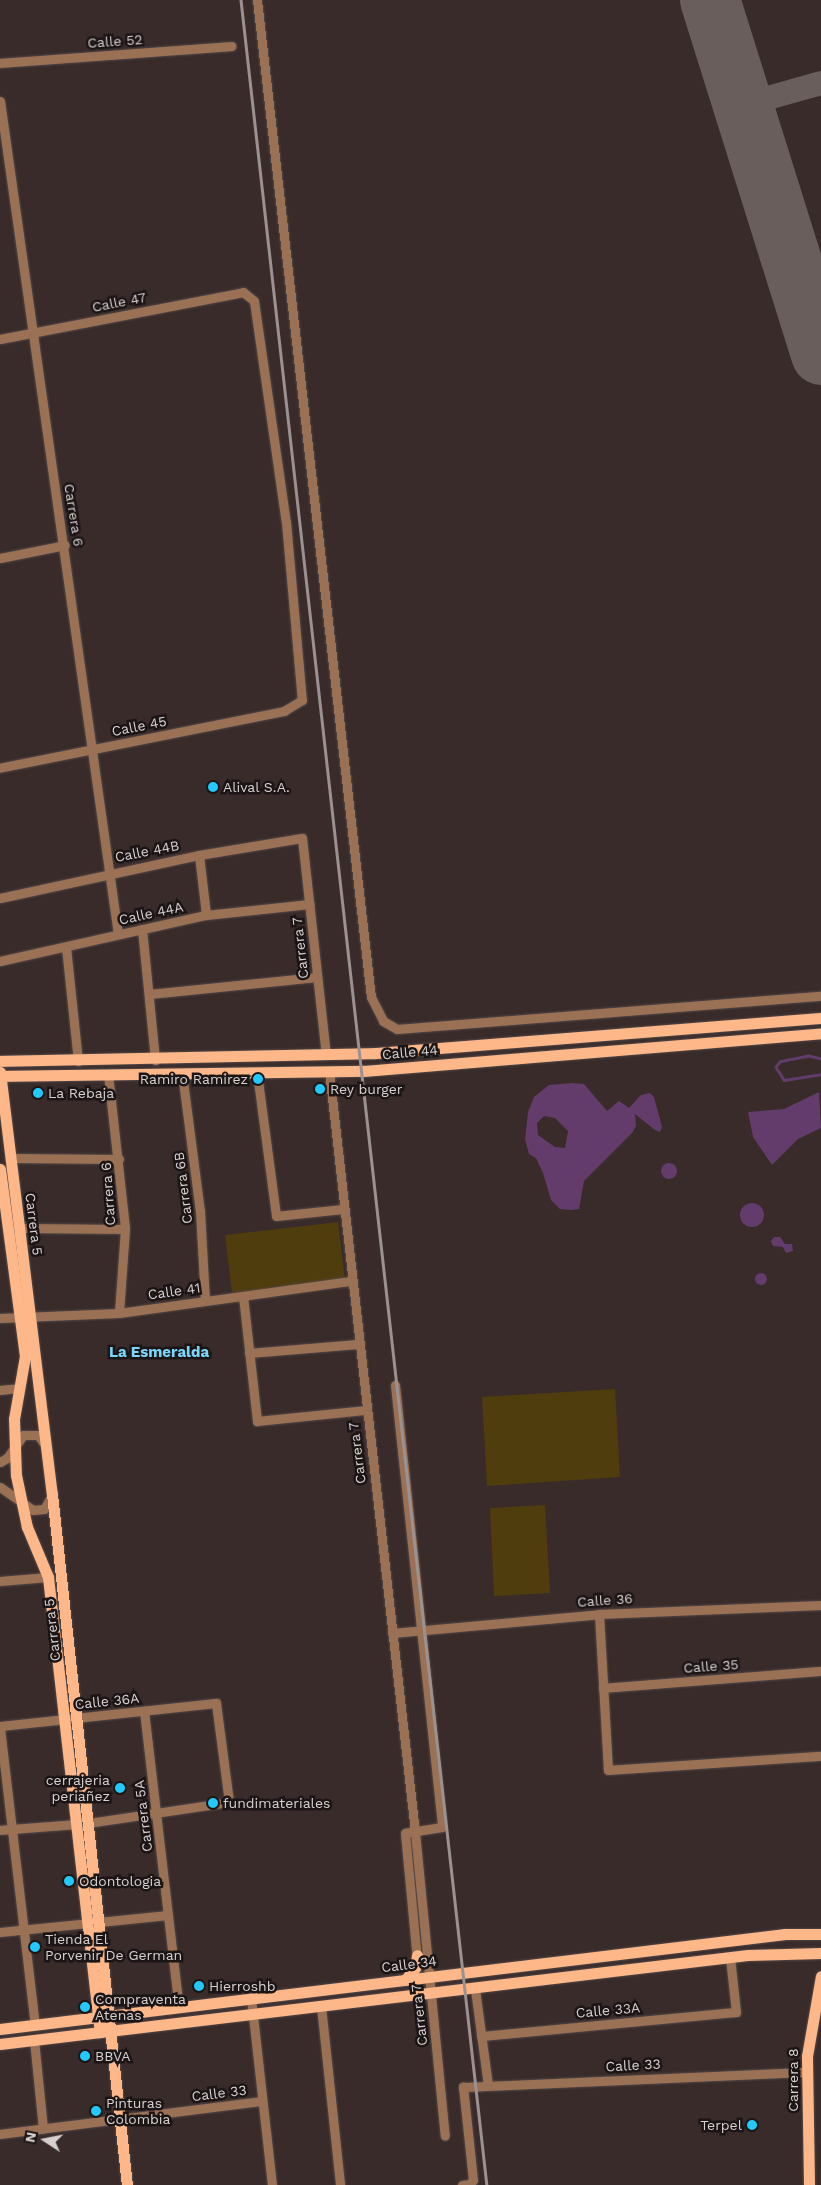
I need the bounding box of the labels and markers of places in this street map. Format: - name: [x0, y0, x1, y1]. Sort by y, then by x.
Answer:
- place label: Alival S.A.: [223, 779, 290, 795]
- marker: Alival S.A.: [207, 781, 219, 793]
- place label: Ramiro Ramirez: [140, 1071, 248, 1087]
- marker: Ramiro Ramirez: [252, 1073, 264, 1085]
- place label: Rey burger: [330, 1081, 403, 1097]
- marker: Rey burger: [314, 1083, 326, 1095]
- place label: La Rebaja: [48, 1085, 115, 1101]
- marker: La Rebaja: [32, 1087, 44, 1099]
- place label: cerrajeria periañez: [46, 1772, 110, 1804]
- marker: cerrajeria periañez: [114, 1782, 126, 1794]
- place label: fundimateriales: [223, 1795, 330, 1811]
- marker: fundimateriales: [207, 1797, 219, 1809]
- place label: Odontologia: [79, 1873, 161, 1889]
- marker: Odontologia: [63, 1875, 75, 1887]
- place label: Tienda El Porvenir De German: [45, 1931, 183, 1964]
- marker: Tienda El Porvenir De German: [29, 1941, 41, 1953]
- place label: Hierroshb: [209, 1978, 275, 1994]
- marker: Hierroshb: [193, 1980, 205, 1992]
- place label: Compraventa Atenas: [95, 1991, 186, 2024]
- marker: Compraventa Atenas: [79, 2001, 91, 2013]
- place label: BBVA: [95, 2048, 131, 2064]
- marker: BBVA: [79, 2050, 91, 2062]
- place label: Pinturas Colombia: [106, 2095, 170, 2128]
- marker: Pinturas Colombia: [90, 2105, 102, 2117]
- place label: Terpel: [700, 2117, 742, 2133]
- marker: Terpel: [746, 2119, 758, 2131]

